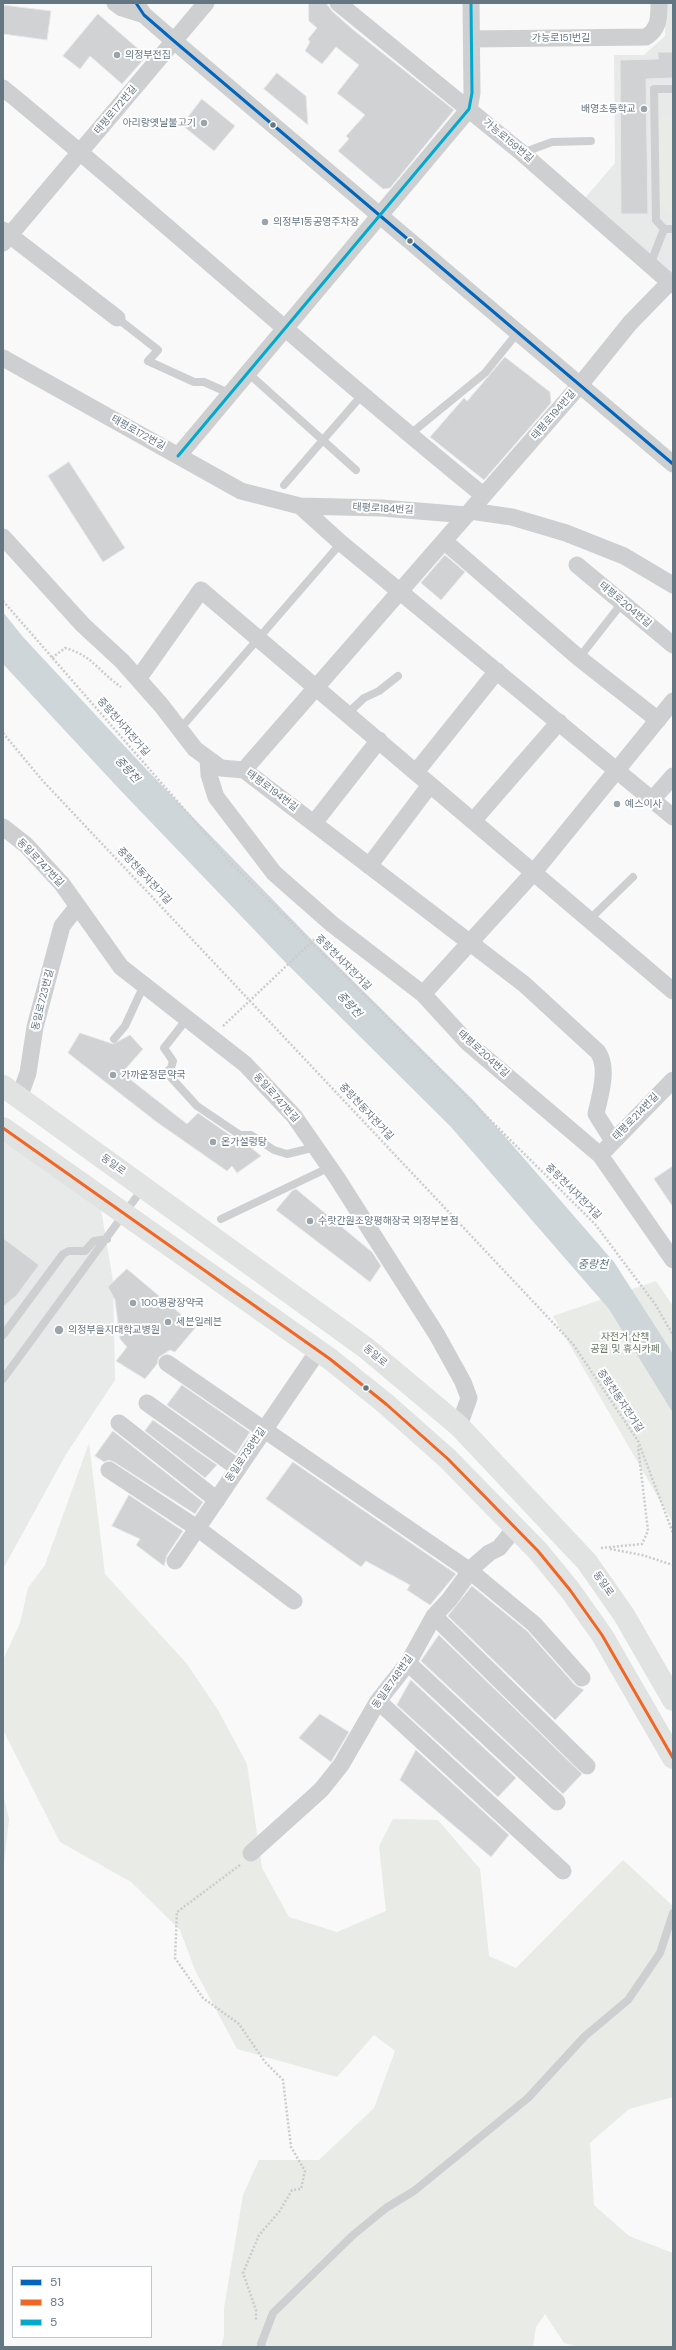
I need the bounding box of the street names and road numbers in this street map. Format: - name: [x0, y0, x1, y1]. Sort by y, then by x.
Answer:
- street label: 가능로151번길: [532, 32, 590, 44]
- street label: 태평로172번길: [92, 83, 140, 137]
- street label: 가능로159번길: [481, 117, 535, 165]
- street label: 태평로194번길: [529, 388, 579, 442]
- street label: 태평로172번길: [109, 413, 167, 453]
- street label: 태평로184번길: [352, 501, 414, 517]
- street label: 태평로204번길: [596, 580, 654, 630]
- street label: 중랑천서자전거길: [94, 695, 152, 759]
- street label: 태평로194번길: [244, 768, 300, 814]
- street label: 동일로747번길: [14, 836, 66, 890]
- street label: 중랑천동자전거길: [115, 845, 173, 907]
- street label: 중랑천서자전거길: [313, 933, 373, 993]
- street label: 동일로723번길: [30, 968, 56, 1032]
- street label: 태평로204번길: [455, 1028, 511, 1080]
- street label: 동일로747번길: [251, 1071, 301, 1125]
- street label: 중랑천동자전거길: [337, 1081, 395, 1143]
- street label: 태평로214번길: [611, 1091, 661, 1143]
- street label: 동일로: [98, 1152, 128, 1178]
- street label: 중랑천서자전거길: [543, 1162, 603, 1222]
- street label: 동일로: [361, 1343, 389, 1369]
- street label: 중랑천동자전거길: [594, 1367, 646, 1435]
- street label: 동일로738번길: [223, 1426, 269, 1484]
- street label: 동일로: [590, 1569, 616, 1599]
- street label: 동일로748번길: [370, 1653, 416, 1711]

